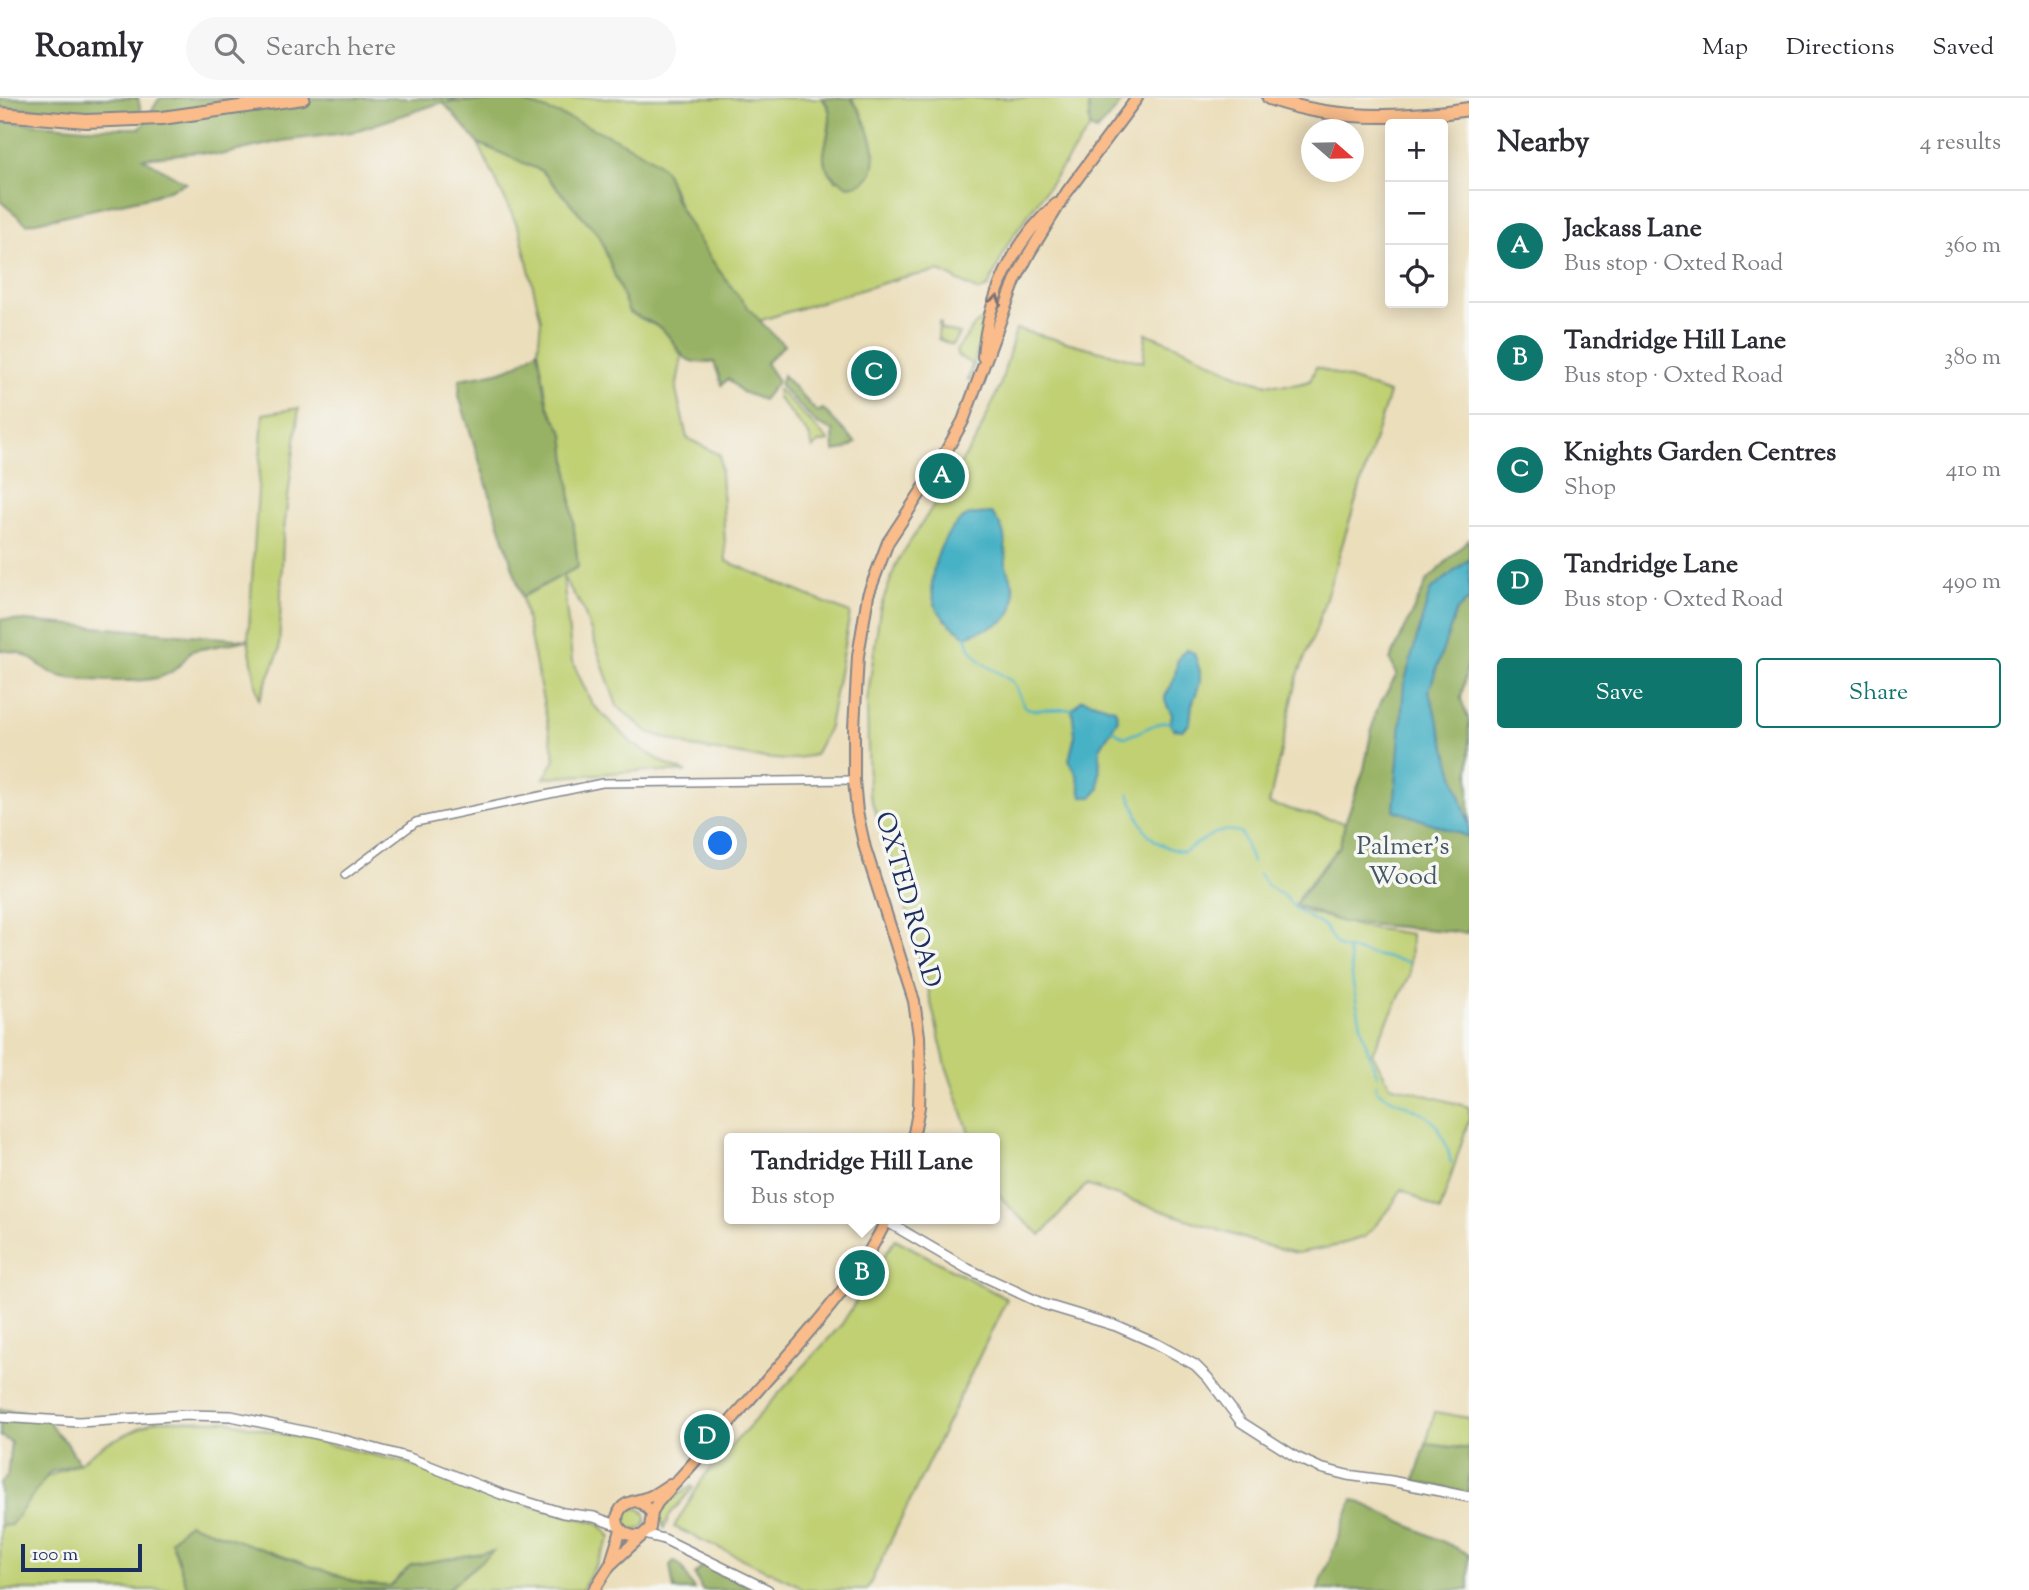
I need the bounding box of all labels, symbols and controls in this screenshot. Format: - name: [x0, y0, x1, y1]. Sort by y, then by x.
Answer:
- search box: [186, 17, 676, 80]
- text: Roamly: [35, 24, 144, 72]
- icon: search: [210, 29, 248, 67]
- text: Search here: [266, 30, 396, 67]
- text: Map: [1702, 31, 1748, 65]
- text: Directions: [1786, 31, 1894, 65]
- text: Saved: [1932, 31, 1994, 65]
- north arrow: [1301, 119, 1364, 182]
- map controls: [1385, 119, 1448, 308]
- button: +: [1385, 119, 1448, 182]
- text: Nearby: [1497, 122, 1589, 165]
- text: 4 results: [1920, 127, 2001, 160]
- button: −: [1385, 182, 1448, 245]
- text: Jackass Lane: [1564, 211, 1702, 248]
- text: A: [1511, 230, 1529, 263]
- text: 360 m: [1944, 230, 2001, 263]
- button: locate: [1385, 245, 1448, 308]
- text: Bus stop · Oxted Road: [1564, 248, 1783, 281]
- one-way arrow: [987, 294, 1002, 306]
- text: Tandridge Hill Lane: [1564, 323, 1786, 360]
- text: B: [1513, 342, 1527, 375]
- text: 380 m: [1944, 342, 2001, 375]
- pin: C: [851, 347, 897, 399]
- text: Bus stop · Oxted Road: [1564, 360, 1783, 393]
- text: Knights Garden Centres: [1564, 435, 1836, 472]
- pin: A: [919, 450, 965, 502]
- text: C: [1511, 454, 1529, 487]
- text: 410 m: [1946, 454, 2001, 487]
- text: Shop: [1564, 472, 1616, 505]
- text: Tandridge Lane: [1564, 547, 1738, 584]
- text: D: [1511, 566, 1529, 599]
- text: 490 m: [1942, 566, 2001, 599]
- text: Bus stop · Oxted Road: [1564, 584, 1783, 617]
- button: Save: [1497, 658, 1742, 728]
- button: Share: [1756, 658, 2001, 728]
- street label: OXTED ROAD: [864, 808, 950, 992]
- your location: [703, 826, 737, 860]
- park label: Palmer's Wood: [1357, 829, 1449, 896]
- popup: [724, 1133, 1000, 1224]
- text: Tandridge Hill Lane: [751, 1144, 973, 1181]
- text: Bus stop: [751, 1181, 835, 1214]
- pin: B: [839, 1247, 885, 1299]
- pin: D: [684, 1411, 730, 1463]
- scale bar: [21, 1541, 142, 1573]
- text: 100 m: [32, 1542, 78, 1569]

